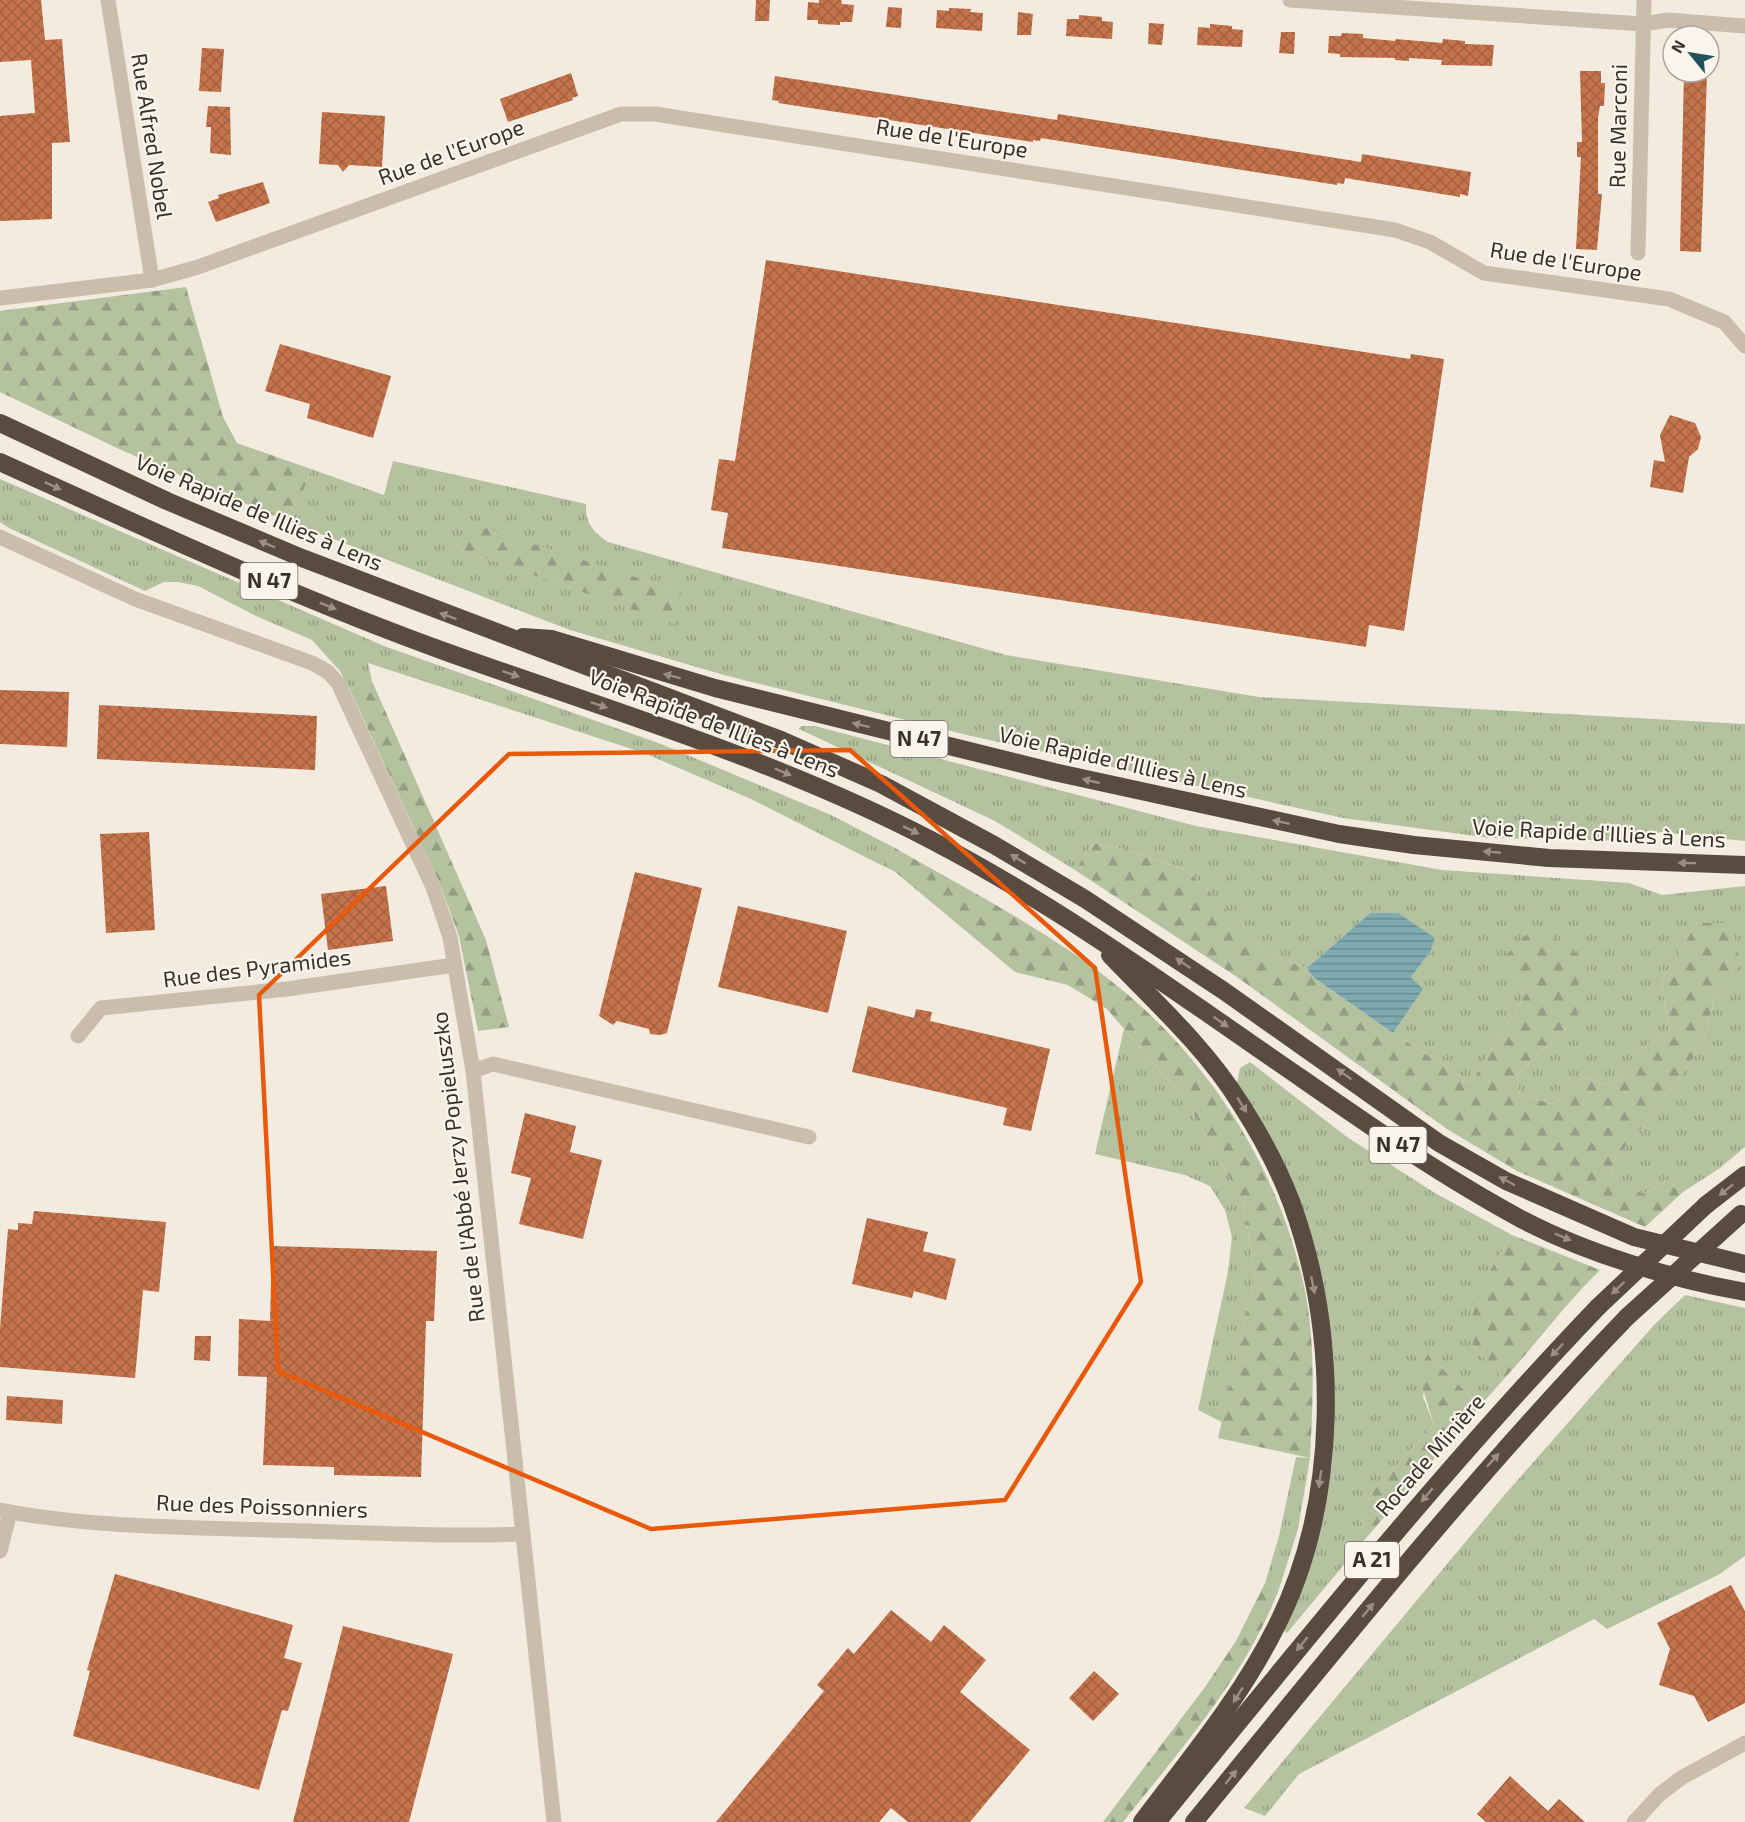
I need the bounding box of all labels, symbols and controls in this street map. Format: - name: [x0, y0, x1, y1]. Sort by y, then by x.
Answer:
- north arrow: [1661, 24, 1721, 84]
- text: N: [1666, 36, 1689, 56]
- street label: Rue Alfred Nobel: [127, 51, 179, 221]
- street label: Rue Marconi: [1603, 64, 1631, 188]
- street label: Rue de l'Europe: [874, 112, 1030, 162]
- street label: Rue de l'Europe: [374, 113, 527, 189]
- street label: Rue de l'Europe: [1488, 235, 1644, 285]
- street label: Voie Rapide de Illies à Lens: [132, 447, 387, 575]
- one-way arrow: [45, 482, 62, 491]
- one-way arrow: [258, 538, 276, 548]
- road number: N 47: [240, 563, 298, 599]
- one-way arrow: [319, 602, 337, 611]
- one-way arrow: [439, 610, 457, 620]
- street label: Voie Rapide de Illies à Lens: [586, 662, 843, 782]
- one-way arrow: [502, 670, 520, 679]
- one-way arrow: [663, 671, 681, 680]
- one-way arrow: [590, 701, 608, 710]
- one-way arrow: [851, 719, 870, 729]
- street label: Voie Rapide d’Illies à Lens: [997, 720, 1250, 802]
- road number: N 47: [890, 721, 948, 757]
- one-way arrow: [774, 767, 791, 776]
- one-way arrow: [1082, 775, 1100, 785]
- street label: Voie Rapide d’Illies à Lens: [1472, 812, 1727, 852]
- one-way arrow: [1272, 817, 1291, 826]
- one-way arrow: [903, 826, 920, 835]
- one-way arrow: [1482, 847, 1501, 857]
- one-way arrow: [1010, 854, 1026, 865]
- one-way arrow: [1677, 859, 1696, 868]
- street label: Rue des Pyramides: [161, 943, 352, 991]
- one-way arrow: [1175, 958, 1192, 969]
- street label: Rue de l'Abbé Jerzy Popieluszko: [425, 1010, 489, 1324]
- one-way arrow: [1212, 1016, 1228, 1028]
- one-way arrow: [1336, 1069, 1351, 1081]
- one-way arrow: [1236, 1097, 1247, 1113]
- road number: N 47: [1370, 1127, 1426, 1163]
- one-way arrow: [1498, 1176, 1515, 1186]
- one-way arrow: [1718, 1183, 1733, 1195]
- one-way arrow: [1555, 1232, 1573, 1242]
- one-way arrow: [1308, 1276, 1318, 1295]
- one-way arrow: [1611, 1280, 1625, 1294]
- one-way arrow: [1550, 1342, 1564, 1357]
- street label: Rocade Minière: [1369, 1388, 1489, 1521]
- one-way arrow: [1487, 1452, 1500, 1468]
- one-way arrow: [1316, 1470, 1325, 1489]
- one-way arrow: [1421, 1487, 1434, 1502]
- street label: Rue des Poissonniers: [156, 1488, 368, 1522]
- road number: A 21: [1345, 1542, 1399, 1578]
- one-way arrow: [1361, 1602, 1374, 1617]
- one-way arrow: [1296, 1636, 1309, 1651]
- one-way arrow: [1232, 1687, 1243, 1703]
- one-way arrow: [1225, 1769, 1238, 1785]

